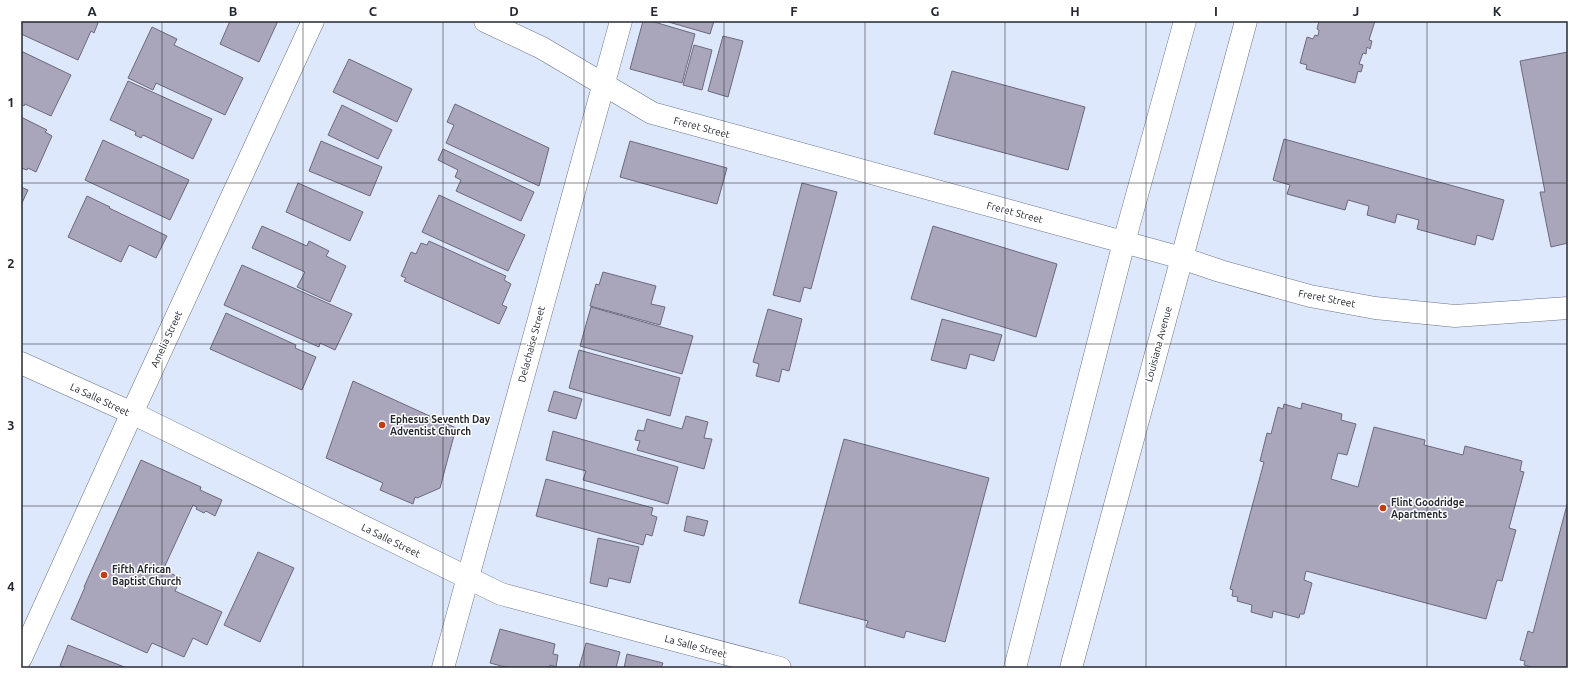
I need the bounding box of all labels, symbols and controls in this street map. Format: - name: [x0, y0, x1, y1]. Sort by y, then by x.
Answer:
- text: A: [87, 4, 97, 18]
- text: B: [229, 4, 238, 18]
- text: C: [369, 4, 378, 18]
- text: D: [509, 4, 519, 18]
- text: E: [650, 4, 658, 18]
- text: F: [790, 4, 798, 18]
- text: G: [931, 4, 940, 18]
- text: H: [1070, 4, 1080, 18]
- text: I: [1214, 4, 1218, 18]
- text: J: [1353, 4, 1359, 18]
- text: K: [1493, 4, 1502, 18]
- text: 1: [7, 95, 15, 109]
- street label: Freret Street: [673, 115, 731, 140]
- street label: Freret Street: [986, 200, 1044, 225]
- text: 2: [7, 256, 15, 270]
- street label: Freret Street: [1297, 288, 1356, 309]
- street label: Delachaise Street: [516, 305, 547, 383]
- street label: Louisiana Avenue: [1143, 305, 1174, 383]
- street label: Amelia Street: [149, 309, 184, 369]
- street label: La Salle Street: [69, 381, 131, 418]
- place label: Ephesus Seventh Day Adventist Church: [390, 414, 491, 437]
- text: 3: [7, 418, 15, 432]
- marker: Ephesus Seventh Day Adventist Church: [377, 420, 387, 430]
- place label: Flint Goodridge Apartments: [1391, 497, 1465, 520]
- marker: Flint Goodridge Apartments: [1378, 503, 1388, 513]
- street label: La Salle Street: [360, 522, 422, 559]
- place label: Fifth African Baptist Church: [112, 564, 182, 587]
- marker: Fifth African Baptist Church: [99, 570, 109, 580]
- text: 4: [7, 579, 15, 593]
- street label: La Salle Street: [664, 633, 728, 660]

